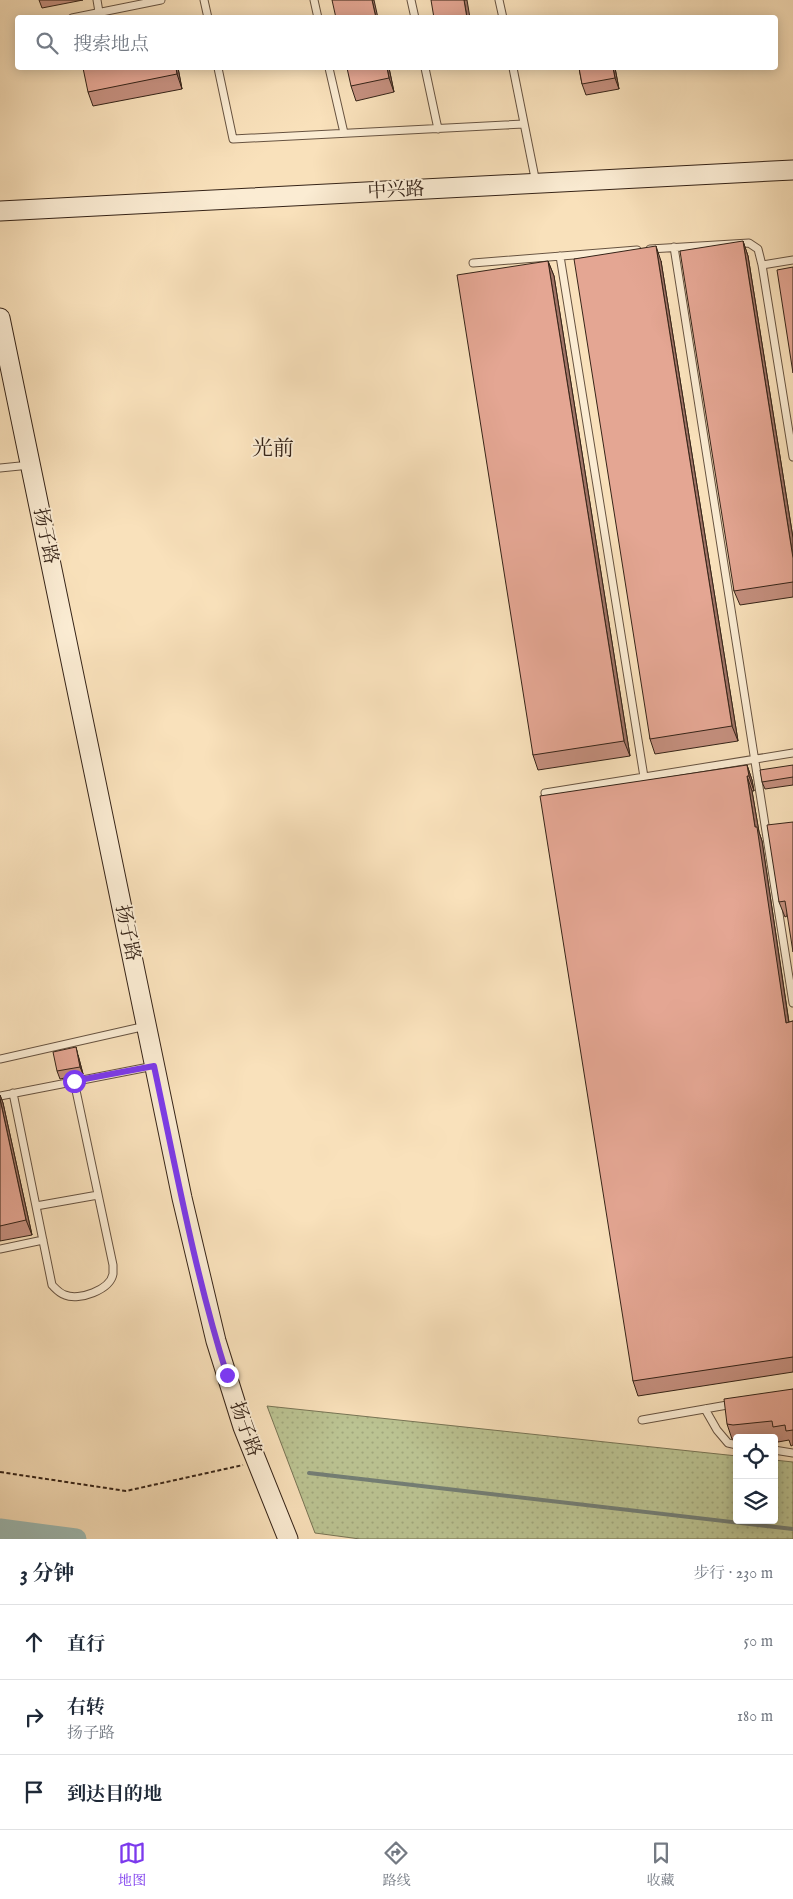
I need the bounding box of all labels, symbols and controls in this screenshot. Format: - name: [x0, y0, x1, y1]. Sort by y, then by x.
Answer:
- search box: [15, 15, 778, 70]
- icon: search: [33, 29, 61, 57]
- text: 搜索地点: [73, 33, 149, 57]
- street label: 中兴路: [367, 178, 425, 204]
- district label: 光前: [252, 436, 294, 463]
- street label: 扬子路: [27, 506, 63, 566]
- street label: 扬子路: [109, 903, 145, 963]
- route start: [63, 1070, 86, 1093]
- route end: [216, 1364, 239, 1387]
- street label: 扬子路: [224, 1398, 266, 1460]
- map controls: [733, 1434, 778, 1524]
- button: locate: [733, 1434, 778, 1479]
- button: layers: [733, 1479, 778, 1524]
- text: 3 分钟: [20, 1561, 74, 1588]
- text: 步行 · 230 m: [693, 1564, 773, 1584]
- icon: ahead: [20, 1628, 48, 1656]
- text: 50 m: [744, 1632, 773, 1652]
- text: 直行: [67, 1633, 105, 1657]
- text: 右转: [67, 1696, 105, 1720]
- icon: right: [20, 1703, 48, 1731]
- text: 180 m: [737, 1707, 773, 1727]
- text: 扬子路: [67, 1724, 115, 1744]
- icon: arrive: [20, 1778, 48, 1806]
- text: 到达目的地: [67, 1783, 162, 1807]
- tab: 地图: [118, 1839, 146, 1890]
- tab: 路线: [382, 1839, 410, 1890]
- tab: 收藏: [647, 1839, 675, 1890]

